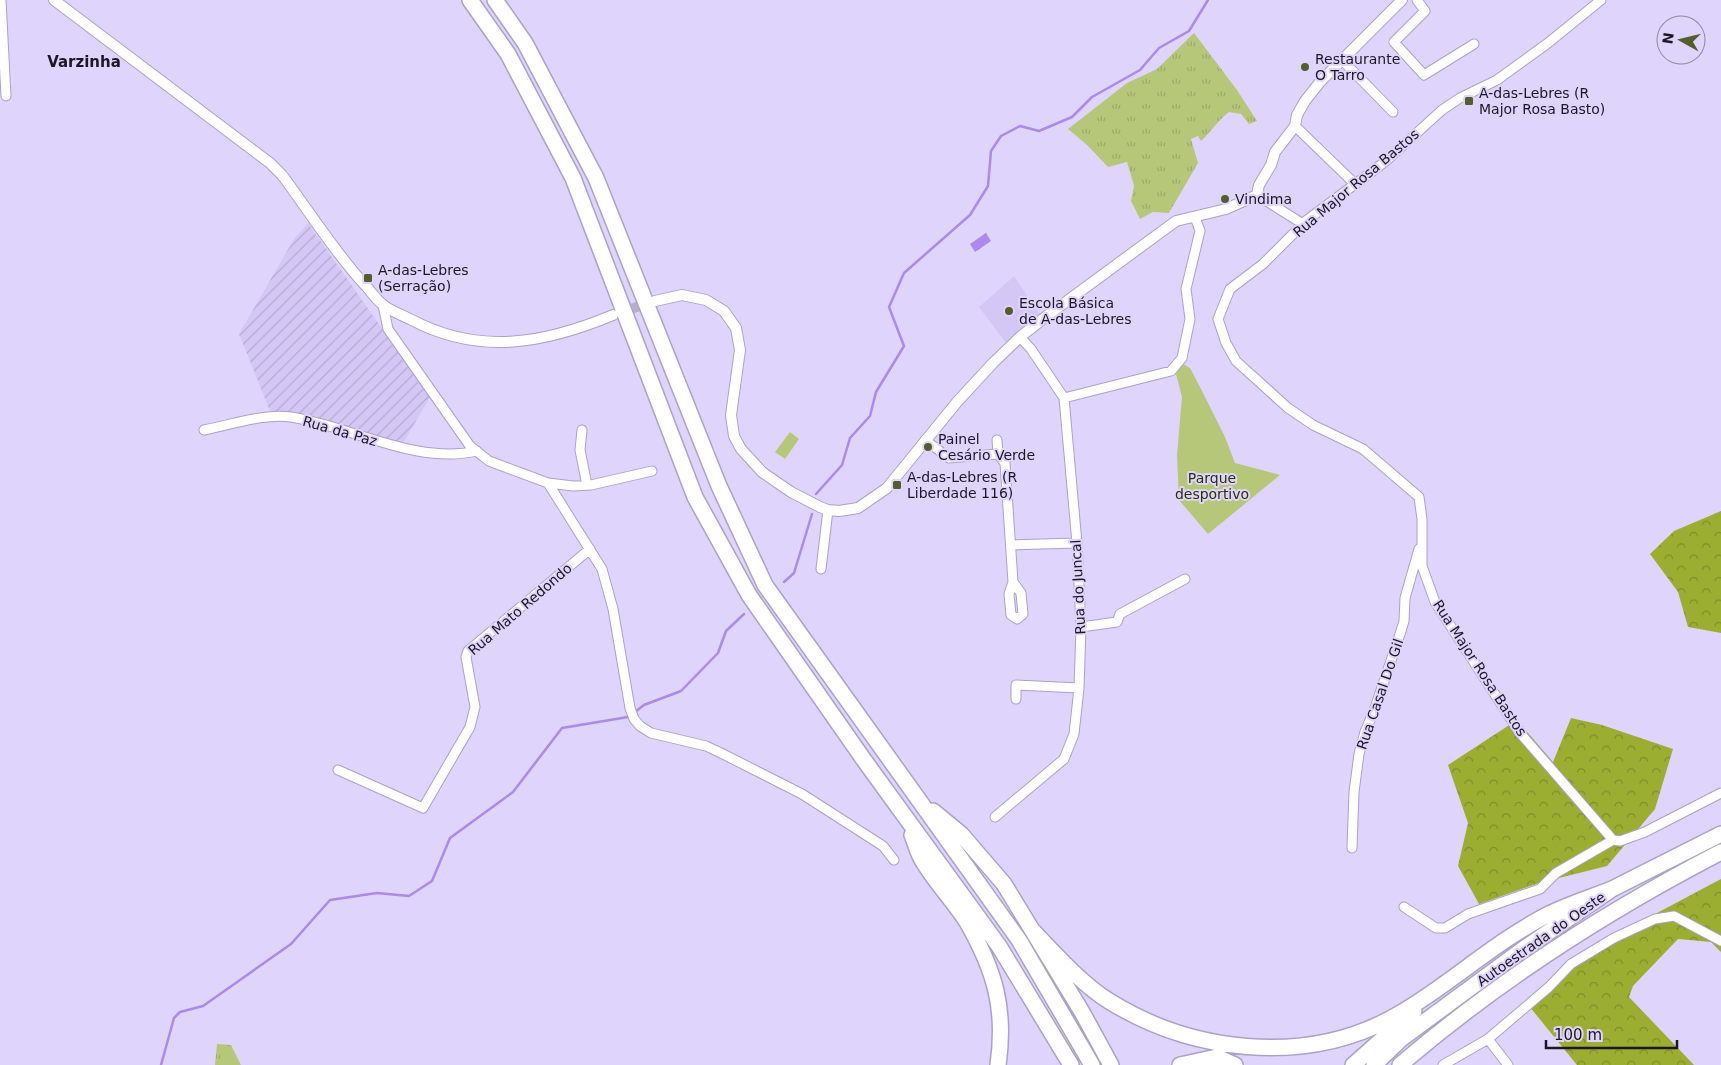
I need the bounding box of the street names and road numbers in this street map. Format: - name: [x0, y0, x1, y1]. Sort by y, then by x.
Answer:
- street label: Rua Major Rosa Bastos: [1290, 126, 1422, 240]
- street label: Rua da Paz: [301, 413, 379, 449]
- street label: Rua do Juncal: [1068, 539, 1088, 635]
- street label: Rua Mato Redondo: [465, 560, 575, 658]
- street label: Rua Major Rosa Bastos: [1430, 597, 1530, 739]
- street label: Rua Casal Do Gil: [1354, 637, 1406, 751]
- street label: Autoestrada do Oeste: [1474, 889, 1608, 989]

